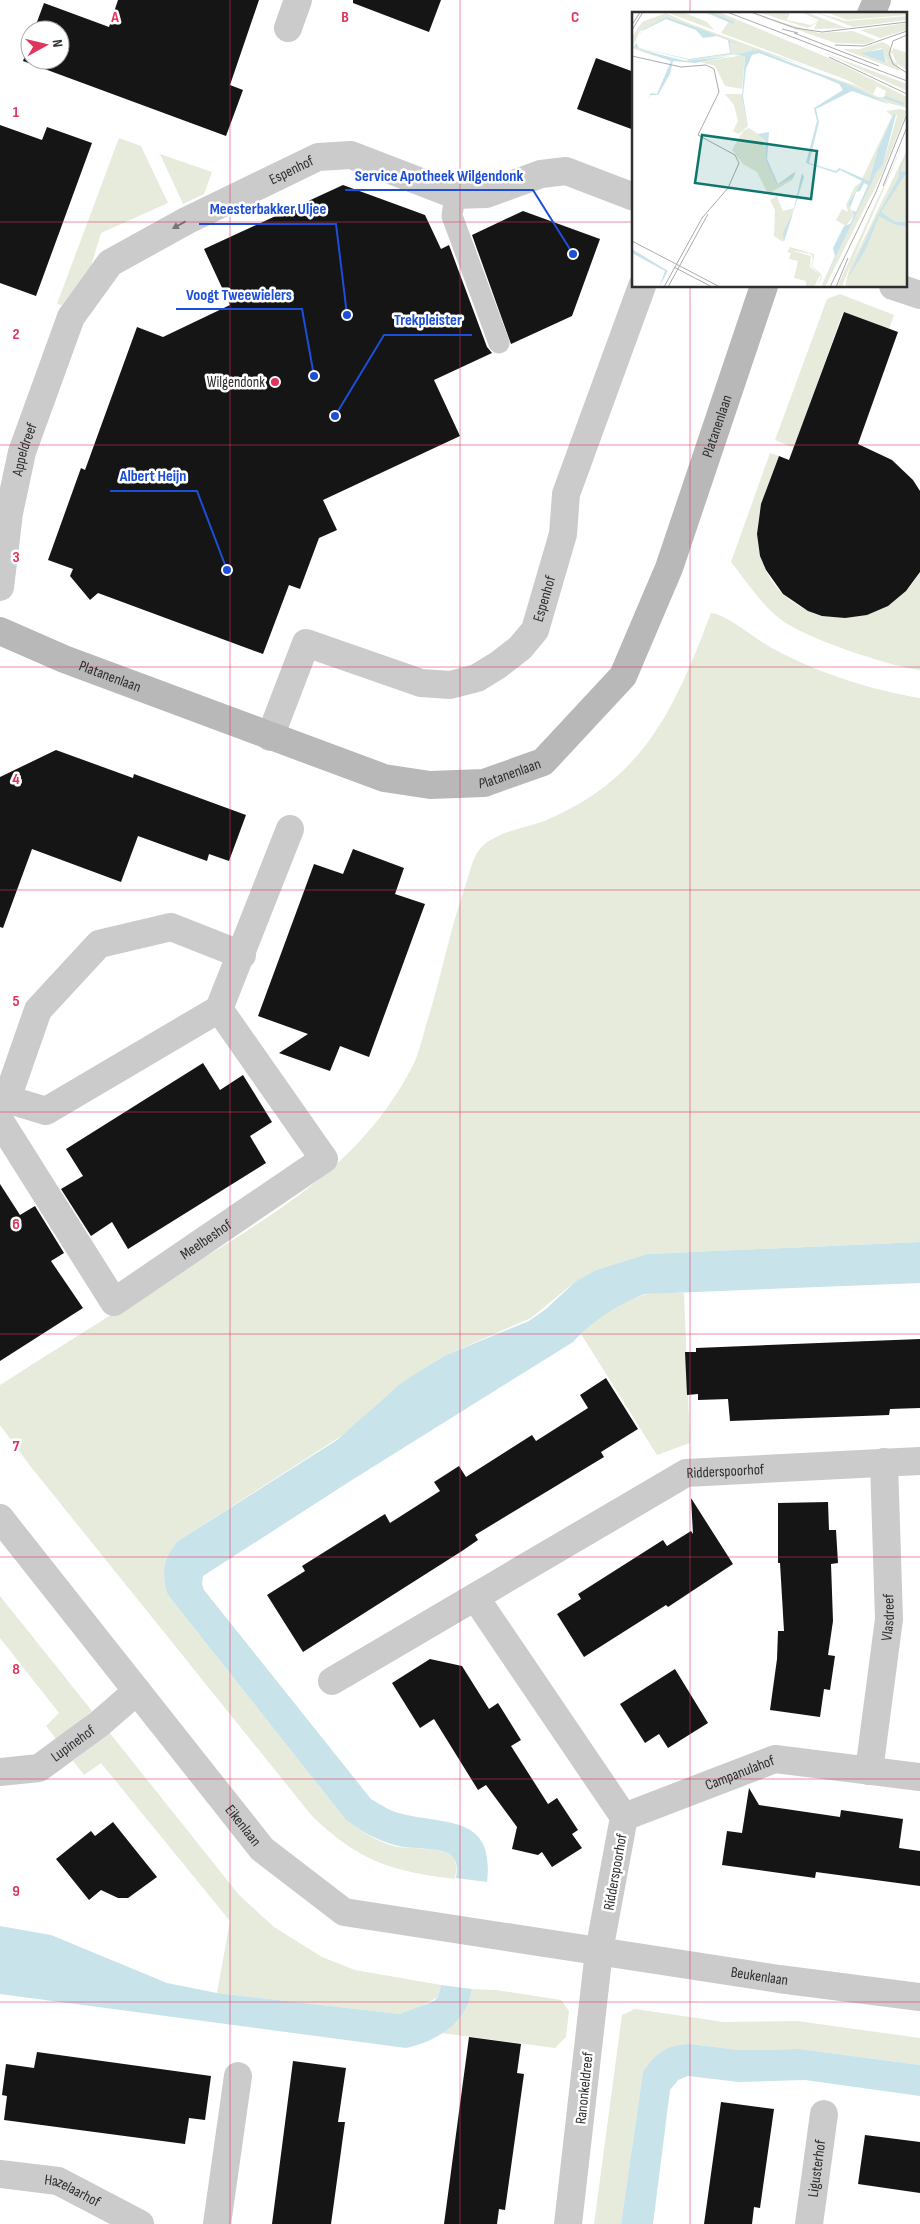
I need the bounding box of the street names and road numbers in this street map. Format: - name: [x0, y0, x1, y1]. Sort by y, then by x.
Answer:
- street label: Espenhof: [266, 151, 317, 189]
- street label: Platanenlaan: [698, 393, 737, 460]
- street label: Appeldreef: [8, 420, 42, 479]
- street label: Espenhof: [529, 573, 561, 624]
- street label: Platanenlaan: [76, 656, 144, 697]
- street label: Platanenlaan: [478, 755, 544, 793]
- street label: Meelbeshof: [177, 1215, 236, 1264]
- street label: Ridderspoorhof: [686, 1460, 765, 1483]
- street label: Vlasdreef: [877, 1593, 899, 1642]
- street label: Lupinehof: [47, 1721, 99, 1766]
- street label: Campanulahof: [703, 1751, 778, 1795]
- street label: Eikenlaan: [221, 1801, 265, 1850]
- street label: Ridderspoorhof: [599, 1832, 632, 1912]
- street label: Beukenlaan: [729, 1963, 789, 1990]
- street label: Ranonkeldreef: [571, 2050, 598, 2125]
- street label: Ligusterhof: [804, 2138, 830, 2198]
- street label: Hazelaarhof: [43, 2170, 104, 2212]

